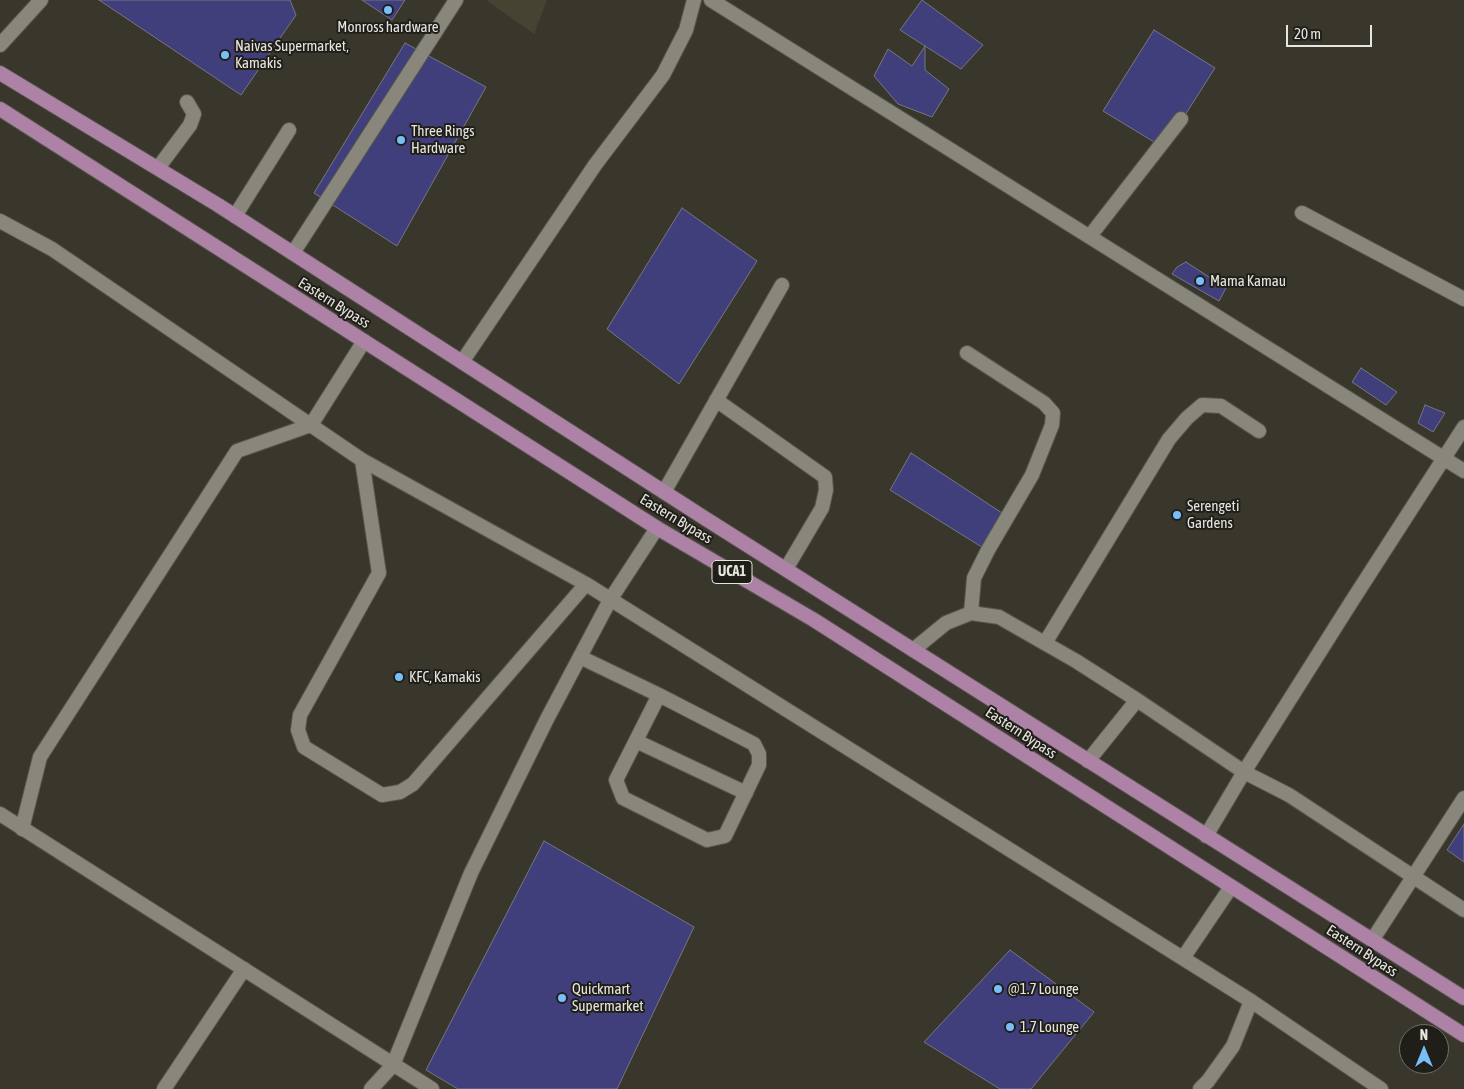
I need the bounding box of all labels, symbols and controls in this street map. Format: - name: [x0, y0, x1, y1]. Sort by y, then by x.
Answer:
- marker: Monross hardware: [382, 4, 394, 16]
- scale bar: [1289, 15, 1375, 47]
- place label: Monross hardware: [337, 18, 439, 36]
- text: 20 m: [1294, 25, 1321, 42]
- place label: Naivas Supermarket, Kamakis: [235, 37, 349, 72]
- marker: Naivas Supermarket, Kamakis: [219, 49, 231, 61]
- place label: Three Rings Hardware: [411, 122, 475, 157]
- marker: Three Rings Hardware: [395, 134, 407, 146]
- place label: Mama Kamau: [1210, 272, 1286, 290]
- street label: Eastern Bypass: [295, 274, 373, 332]
- marker: Mama Kamau: [1194, 275, 1206, 287]
- street label: Eastern Bypass: [636, 490, 716, 548]
- place label: Serengeti Gardens: [1187, 497, 1239, 532]
- marker: Serengeti Gardens: [1171, 509, 1183, 521]
- road number: UCA1: [712, 560, 752, 584]
- place label: KFC, Kamakis: [409, 668, 481, 686]
- marker: KFC, Kamakis: [393, 671, 405, 683]
- street label: Eastern Bypass: [982, 703, 1060, 763]
- street label: Eastern Bypass: [1323, 921, 1401, 981]
- place label: Quickmart Supermarket: [572, 980, 644, 1015]
- place label: @1.7 Lounge: [1008, 980, 1079, 998]
- marker: @1.7 Lounge: [992, 983, 1004, 995]
- marker: Quickmart Supermarket: [556, 992, 568, 1004]
- place label: 1.7 Lounge: [1020, 1018, 1079, 1036]
- marker: 1.7 Lounge: [1004, 1021, 1016, 1033]
- north arrow: [1399, 1024, 1449, 1074]
- text: N: [1420, 1027, 1428, 1043]

